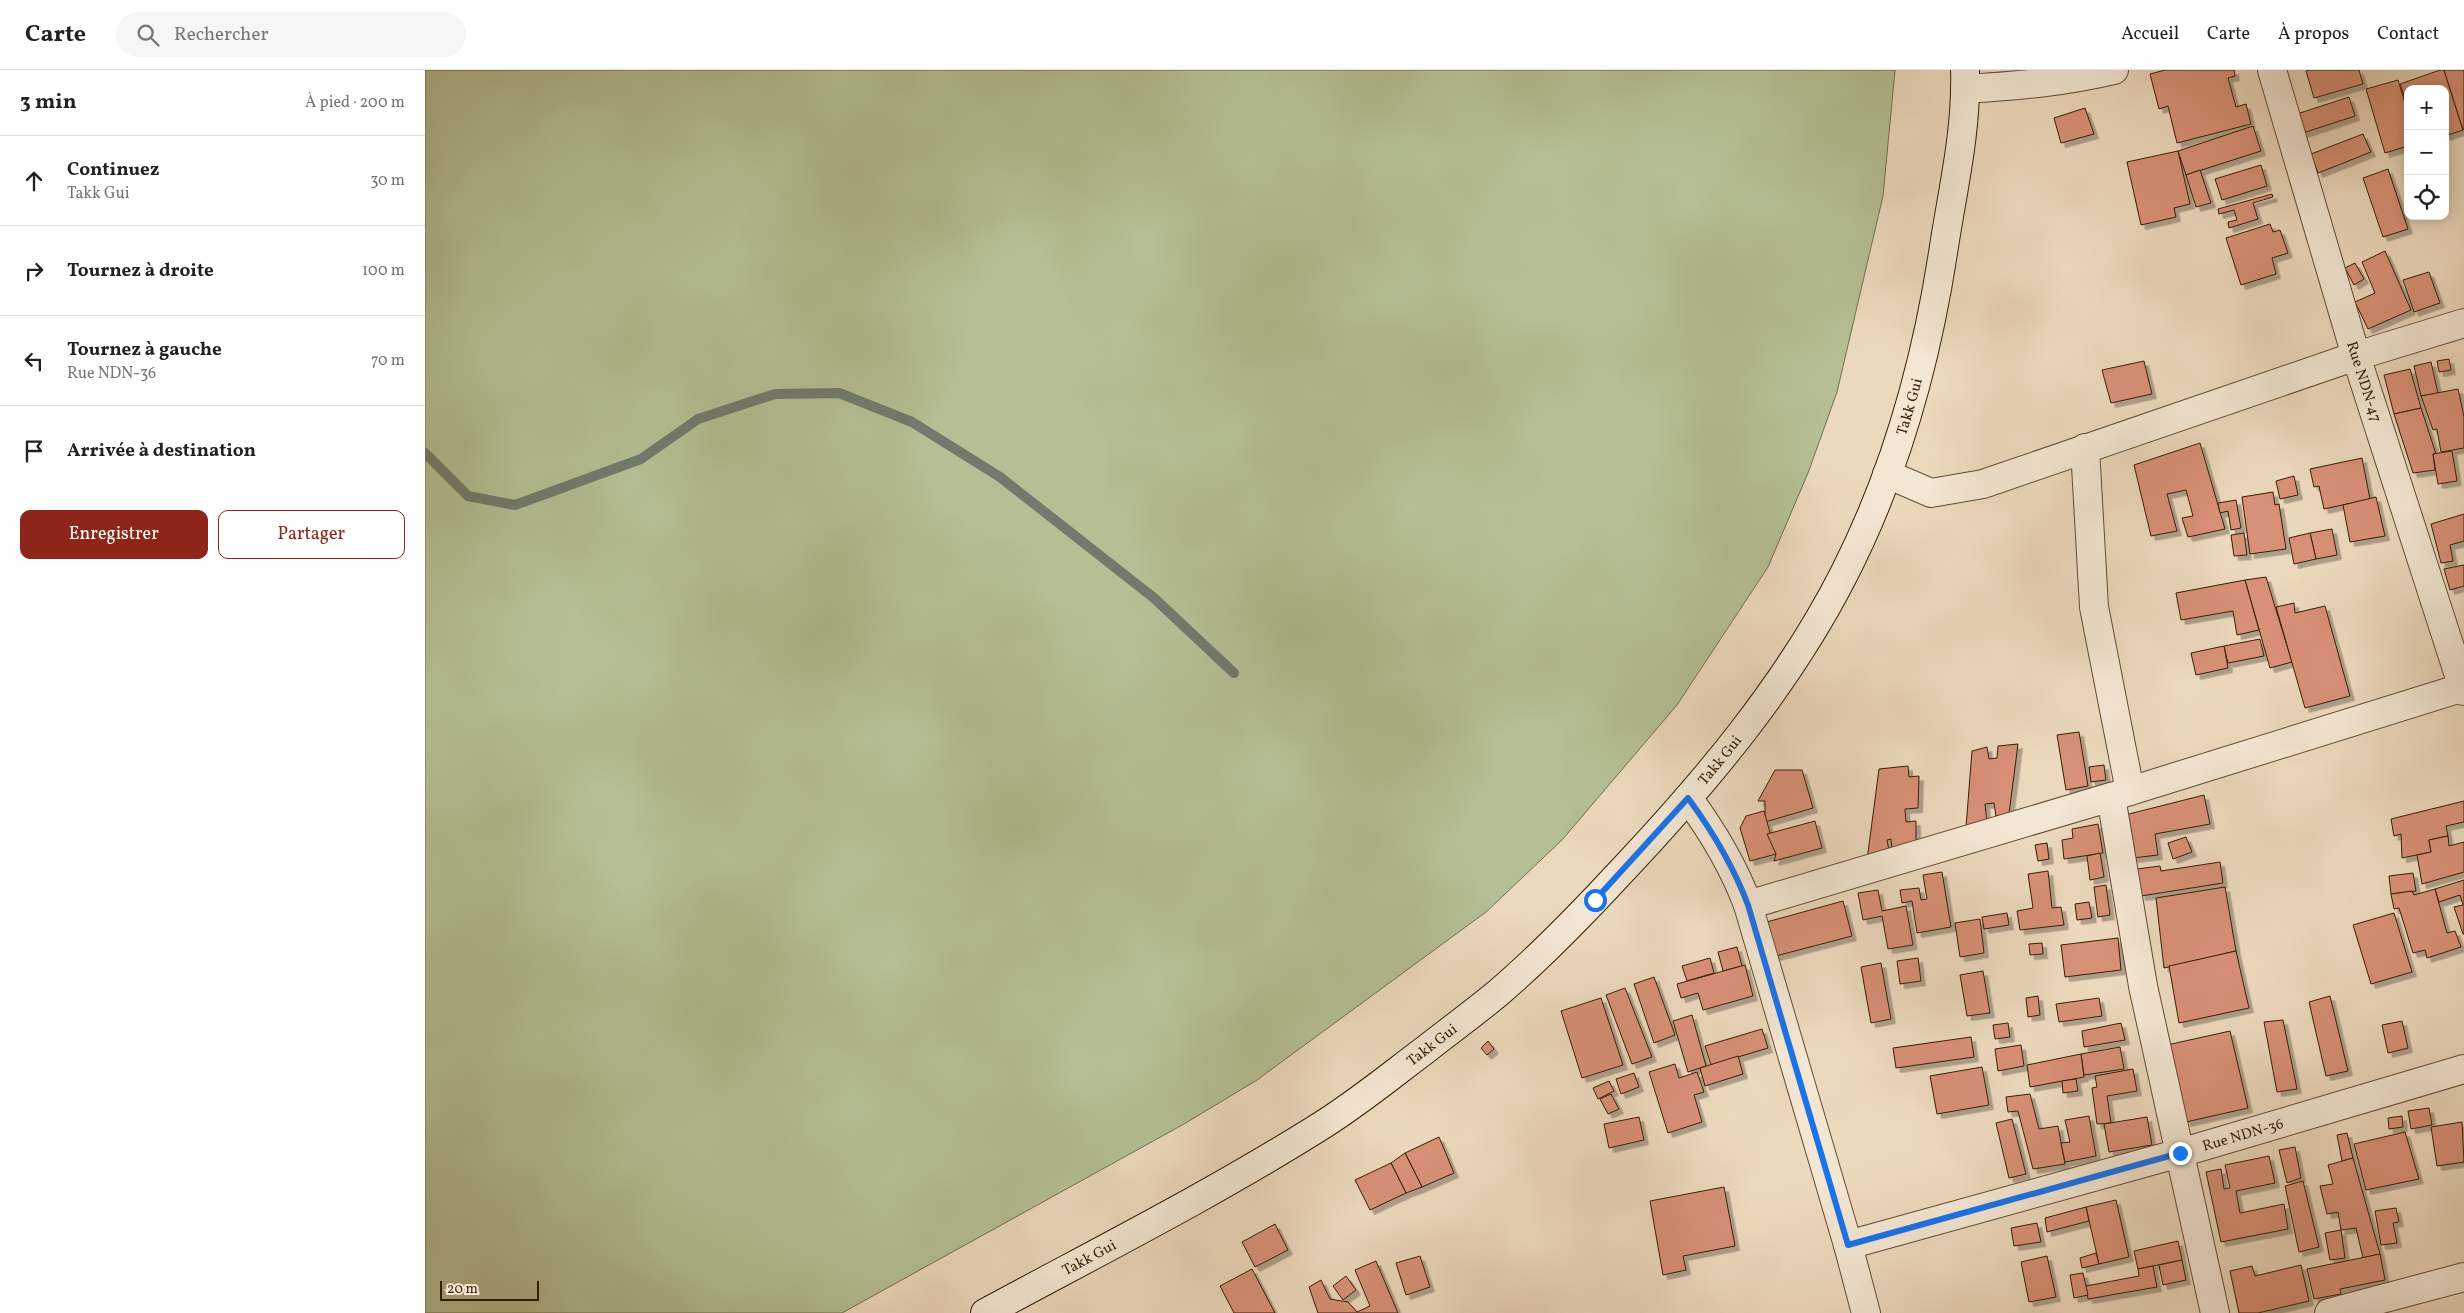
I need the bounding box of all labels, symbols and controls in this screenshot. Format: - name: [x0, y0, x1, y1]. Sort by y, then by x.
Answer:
- search box: [116, 12, 466, 57]
- text: Carte: [25, 18, 86, 52]
- icon: search: [134, 21, 162, 49]
- text: Rechercher: [174, 22, 268, 48]
- text: Accueil: [2121, 22, 2179, 47]
- text: Carte: [2207, 22, 2250, 47]
- text: À propos: [2278, 22, 2349, 47]
- text: Contact: [2377, 22, 2439, 47]
- map controls: [2404, 85, 2449, 220]
- button: +: [2404, 85, 2449, 130]
- text: 3 min: [20, 88, 76, 117]
- text: À pied · 200 m: [305, 92, 405, 114]
- button: −: [2404, 130, 2449, 175]
- text: Continuez: [67, 157, 159, 183]
- icon: ahead: [20, 167, 48, 195]
- text: 30 m: [370, 170, 405, 192]
- button: locate: [2404, 175, 2449, 220]
- text: Takk Gui: [67, 183, 130, 205]
- icon: right: [20, 257, 48, 285]
- text: Tournez à droite: [67, 258, 214, 284]
- text: 100 m: [362, 260, 405, 282]
- text: Tournez à gauche: [67, 337, 222, 363]
- street label: Rue NDN-47: [2340, 339, 2386, 425]
- icon: left: [20, 347, 48, 375]
- text: 70 m: [371, 350, 405, 372]
- text: Rue NDN-36: [67, 363, 156, 385]
- street label: Takk Gui: [1892, 376, 1929, 438]
- icon: arrive: [20, 437, 48, 465]
- text: Arrivée à destination: [67, 438, 256, 464]
- button: Enregistrer: [20, 510, 208, 559]
- button: Partager: [218, 510, 405, 559]
- street label: Takk Gui: [1694, 732, 1748, 790]
- route start: [1584, 889, 1607, 912]
- street label: Takk Gui: [1403, 1020, 1462, 1072]
- street label: Rue NDN-36: [2200, 1114, 2286, 1158]
- route end: [2169, 1142, 2192, 1165]
- street label: Takk Gui: [1059, 1236, 1121, 1282]
- scale bar: [440, 1278, 539, 1301]
- text: 20 m: [447, 1280, 478, 1299]

